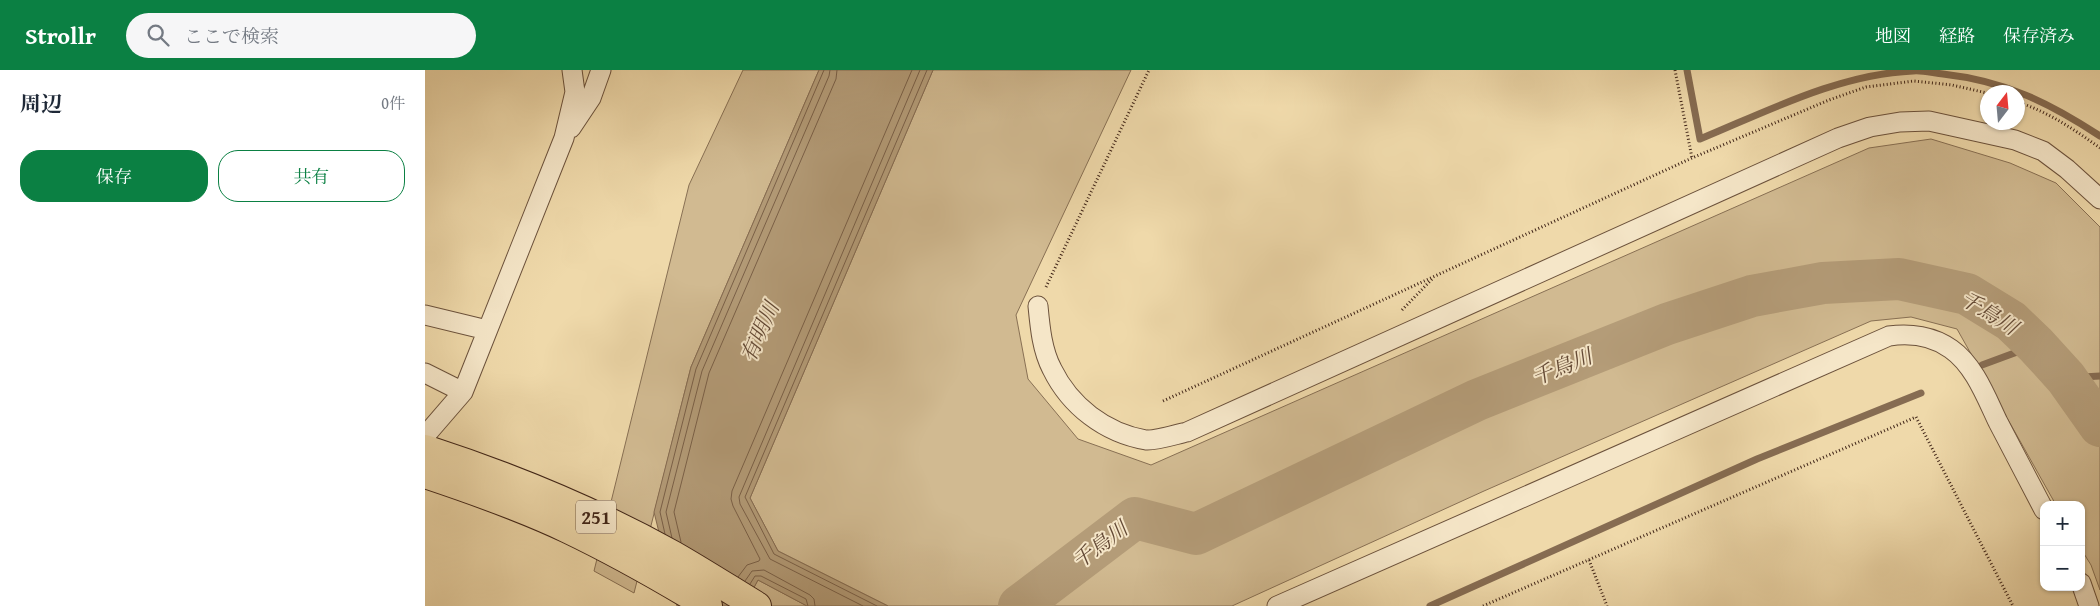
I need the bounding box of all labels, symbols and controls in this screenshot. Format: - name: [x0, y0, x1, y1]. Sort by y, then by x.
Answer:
- search box: [126, 13, 476, 58]
- text: Strollr: [25, 18, 96, 53]
- icon: search: [144, 21, 172, 49]
- text: ここで検索: [184, 22, 279, 50]
- text: 地図: [1875, 22, 1911, 49]
- text: 経路: [1939, 22, 1975, 49]
- text: 保存済み: [2003, 22, 2075, 49]
- north arrow: [1980, 85, 2025, 130]
- text: 周辺: [20, 88, 62, 119]
- text: 0件: [381, 91, 405, 115]
- button: 保存: [20, 150, 208, 202]
- button: 共有: [218, 150, 405, 202]
- water label: 千鳥川: [1954, 283, 2026, 343]
- water label: 有明川: [733, 295, 787, 367]
- water label: 千鳥川: [1527, 340, 1599, 393]
- road number: 251: [576, 501, 616, 534]
- map controls: [2040, 501, 2085, 591]
- button: +: [2040, 501, 2085, 546]
- water label: 千鳥川: [1065, 512, 1136, 576]
- button: −: [2040, 546, 2085, 591]

